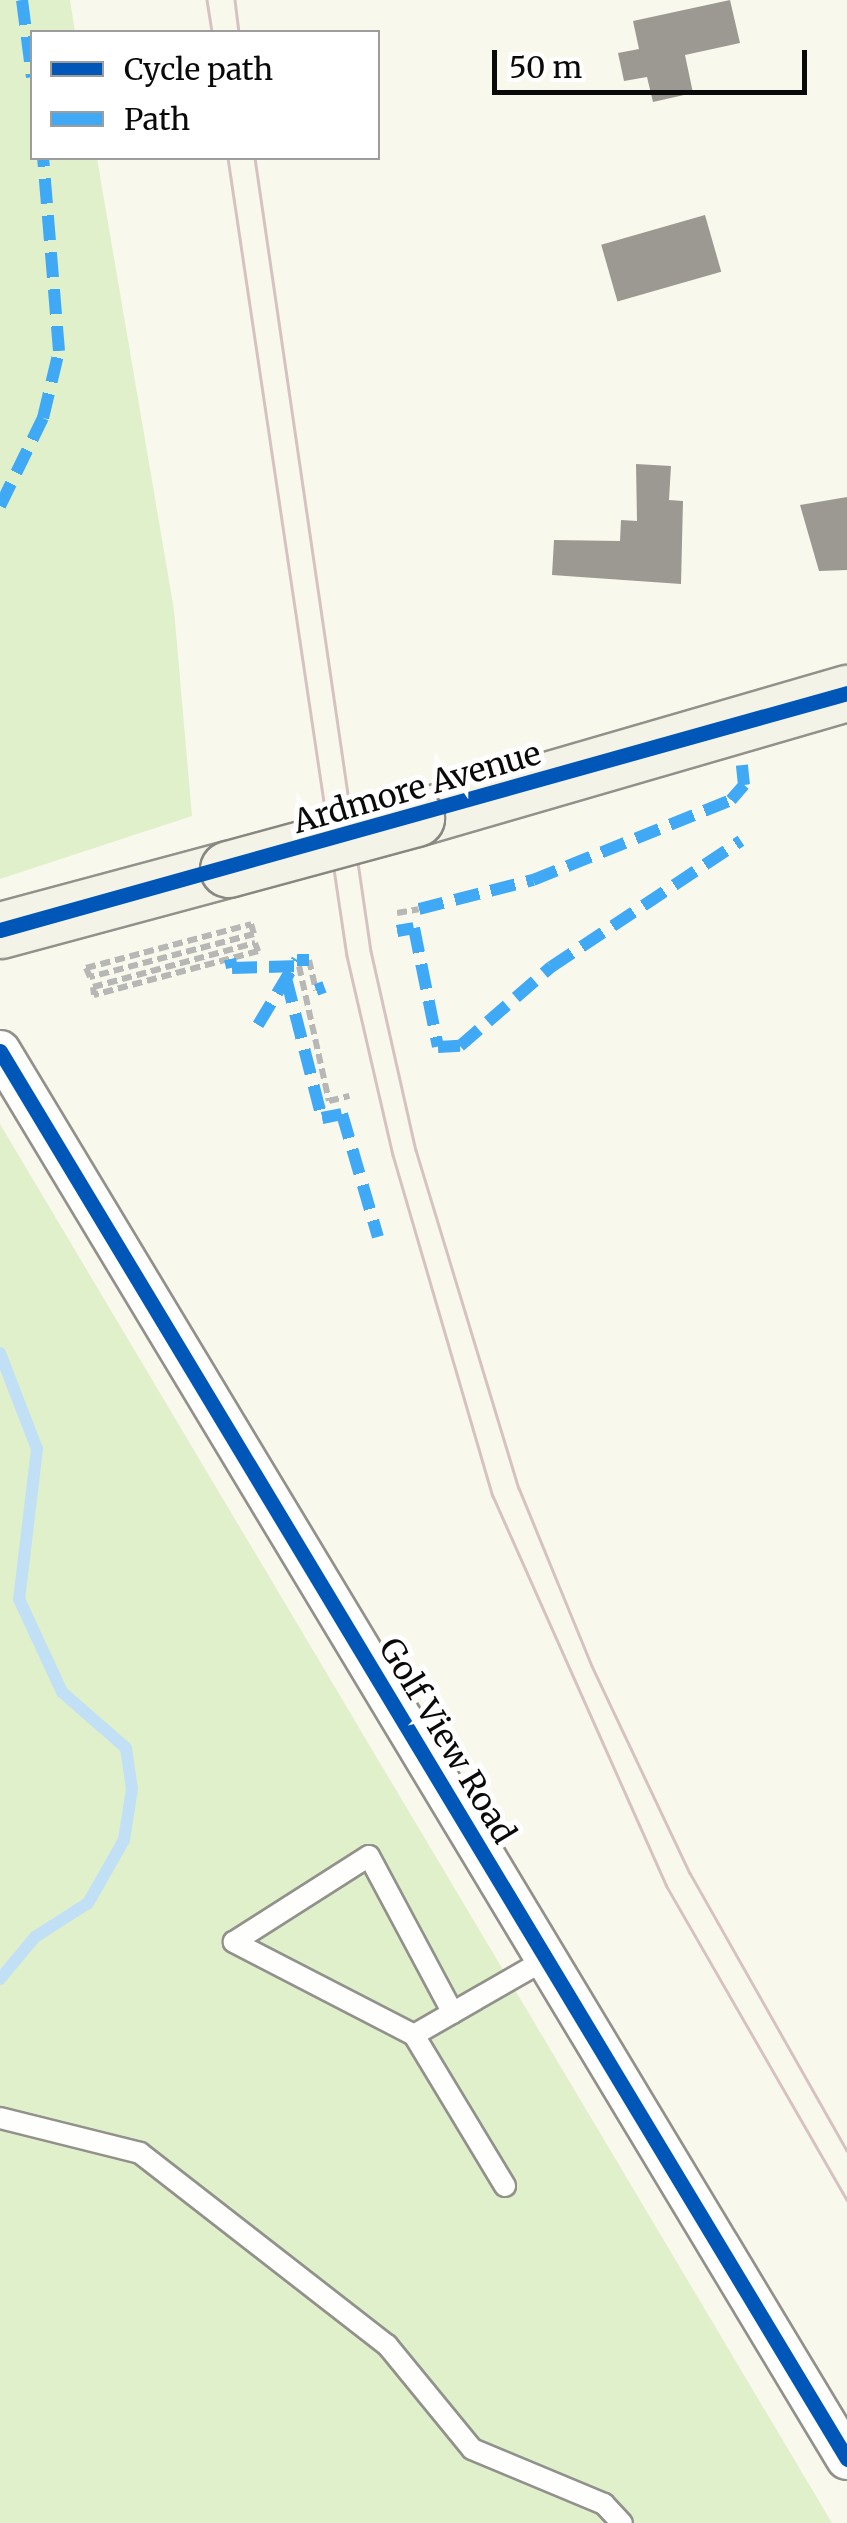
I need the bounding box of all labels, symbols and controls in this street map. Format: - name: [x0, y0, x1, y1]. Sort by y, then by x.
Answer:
- legend: [30, 30, 380, 160]
- scale bar: [497, 30, 812, 92]
- text: 50 m: [509, 48, 582, 86]
- text: Cycle path: [124, 50, 273, 88]
- text: Path: [124, 100, 190, 138]
- street label: Ardmore Avenue: [289, 734, 545, 842]
- street label: Golf View Road: [371, 1631, 523, 1851]

